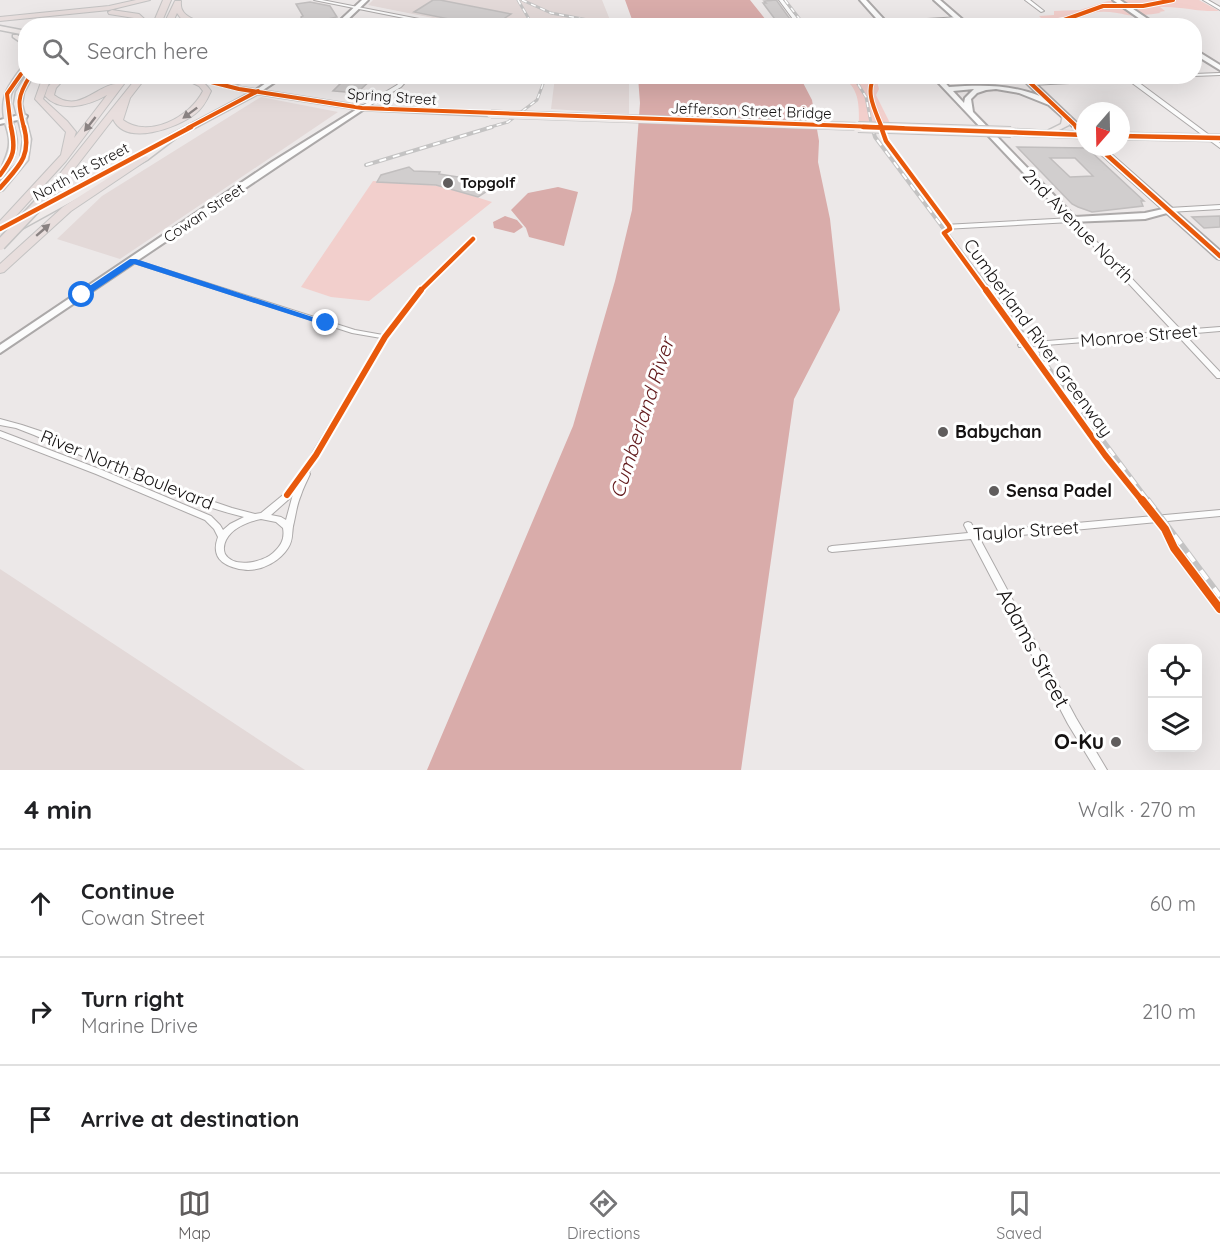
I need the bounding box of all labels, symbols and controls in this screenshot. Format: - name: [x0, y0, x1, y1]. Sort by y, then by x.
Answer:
- search box: [18, 18, 1202, 84]
- icon: search: [39, 35, 72, 68]
- text: Search here: [87, 37, 208, 65]
- street label: Spring Street: [347, 84, 437, 109]
- street label: Jefferson Street Bridge: [670, 98, 832, 123]
- north arrow: [1076, 102, 1130, 156]
- one-way arrow: [183, 107, 199, 119]
- one-way arrow: [83, 116, 96, 132]
- street label: North 1st Street: [29, 138, 132, 205]
- street label: 2nd Avenue North: [1018, 164, 1139, 288]
- place label: Topgolf: [460, 173, 516, 192]
- marker: Topgolf: [441, 176, 455, 190]
- street label: Cowan Street: [160, 179, 248, 246]
- one-way arrow: [35, 224, 51, 237]
- street label: Cumberland River Greenway: [959, 234, 1118, 441]
- route start: [68, 281, 94, 307]
- route end: [312, 309, 338, 335]
- street label: Monroe Street: [1079, 319, 1199, 352]
- water label: Cumberland River: [604, 332, 680, 501]
- place label: Babychan: [955, 420, 1042, 443]
- street label: River North Boulevard: [37, 424, 217, 515]
- marker: Babychan: [936, 425, 950, 439]
- place label: Sensa Padel: [1006, 479, 1112, 502]
- marker: Sensa Padel: [987, 484, 1001, 498]
- street label: Taylor Street: [972, 515, 1080, 546]
- street label: Adams Street: [992, 584, 1076, 712]
- map controls: [1148, 644, 1202, 752]
- button: locate: [1148, 644, 1202, 698]
- button: layers: [1148, 698, 1202, 752]
- place label: O-Ku: [1054, 728, 1104, 754]
- marker: O-Ku: [1109, 735, 1123, 749]
- text: 4 min: [24, 793, 92, 826]
- text: Walk · 270 m: [1078, 797, 1196, 822]
- text: Continue: [81, 877, 175, 905]
- icon: ahead: [24, 887, 57, 920]
- text: 60 m: [1150, 891, 1196, 916]
- text: Cowan Street: [81, 905, 205, 930]
- text: Turn right: [81, 985, 185, 1013]
- icon: right: [24, 995, 57, 1028]
- text: 210 m: [1142, 999, 1196, 1024]
- text: Marine Drive: [81, 1013, 198, 1038]
- icon: arrive: [24, 1103, 57, 1136]
- text: Arrive at destination: [81, 1105, 299, 1133]
- tab: Map: [178, 1187, 211, 1243]
- tab: Directions: [567, 1187, 640, 1243]
- tab: Saved: [996, 1187, 1042, 1243]

